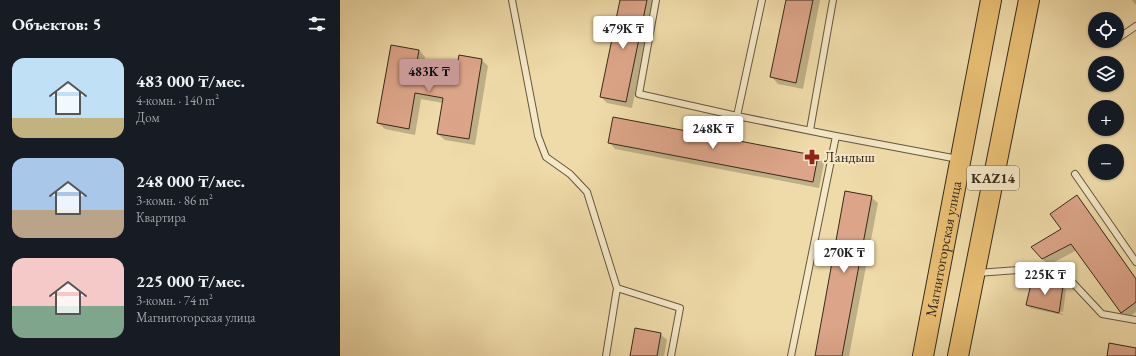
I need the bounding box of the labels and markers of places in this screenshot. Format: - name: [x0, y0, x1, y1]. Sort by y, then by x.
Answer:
- pin: 479K ₸: [590, 16, 656, 50]
- pin: 483K ₸: [396, 59, 462, 93]
- pin: 248K ₸: [680, 116, 746, 150]
- place label: Ландыш: [824, 147, 875, 166]
- pharmacy icon: Ландыш: [803, 148, 821, 166]
- pin: 270K ₸: [811, 240, 877, 274]
- pin: 225K ₸: [1012, 262, 1078, 296]

